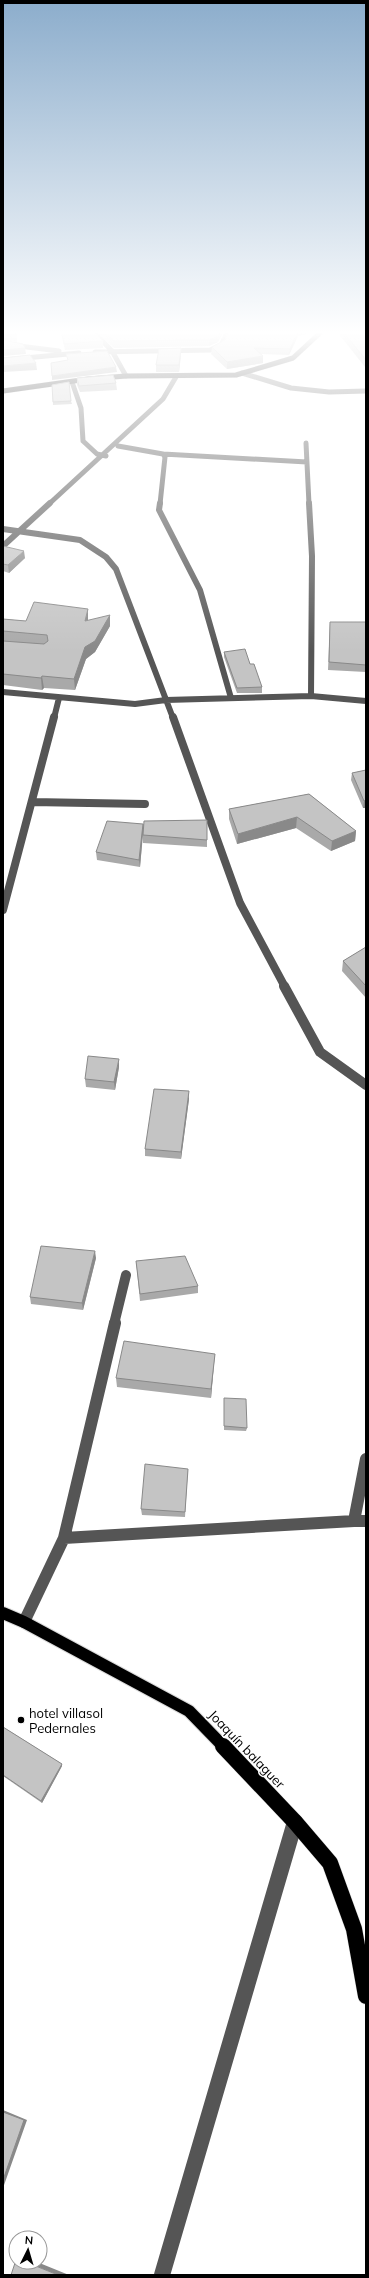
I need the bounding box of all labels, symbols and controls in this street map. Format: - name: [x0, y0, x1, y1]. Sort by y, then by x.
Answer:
- place label: hotel villasol Pedernales: [29, 1705, 103, 1736]
- street label: Joaquín balaguer: [206, 1707, 289, 1792]
- marker: hotel villasol Pedernales: [16, 1715, 26, 1725]
- north arrow: [8, 2230, 48, 2270]
- text: N: [24, 2233, 34, 2247]

